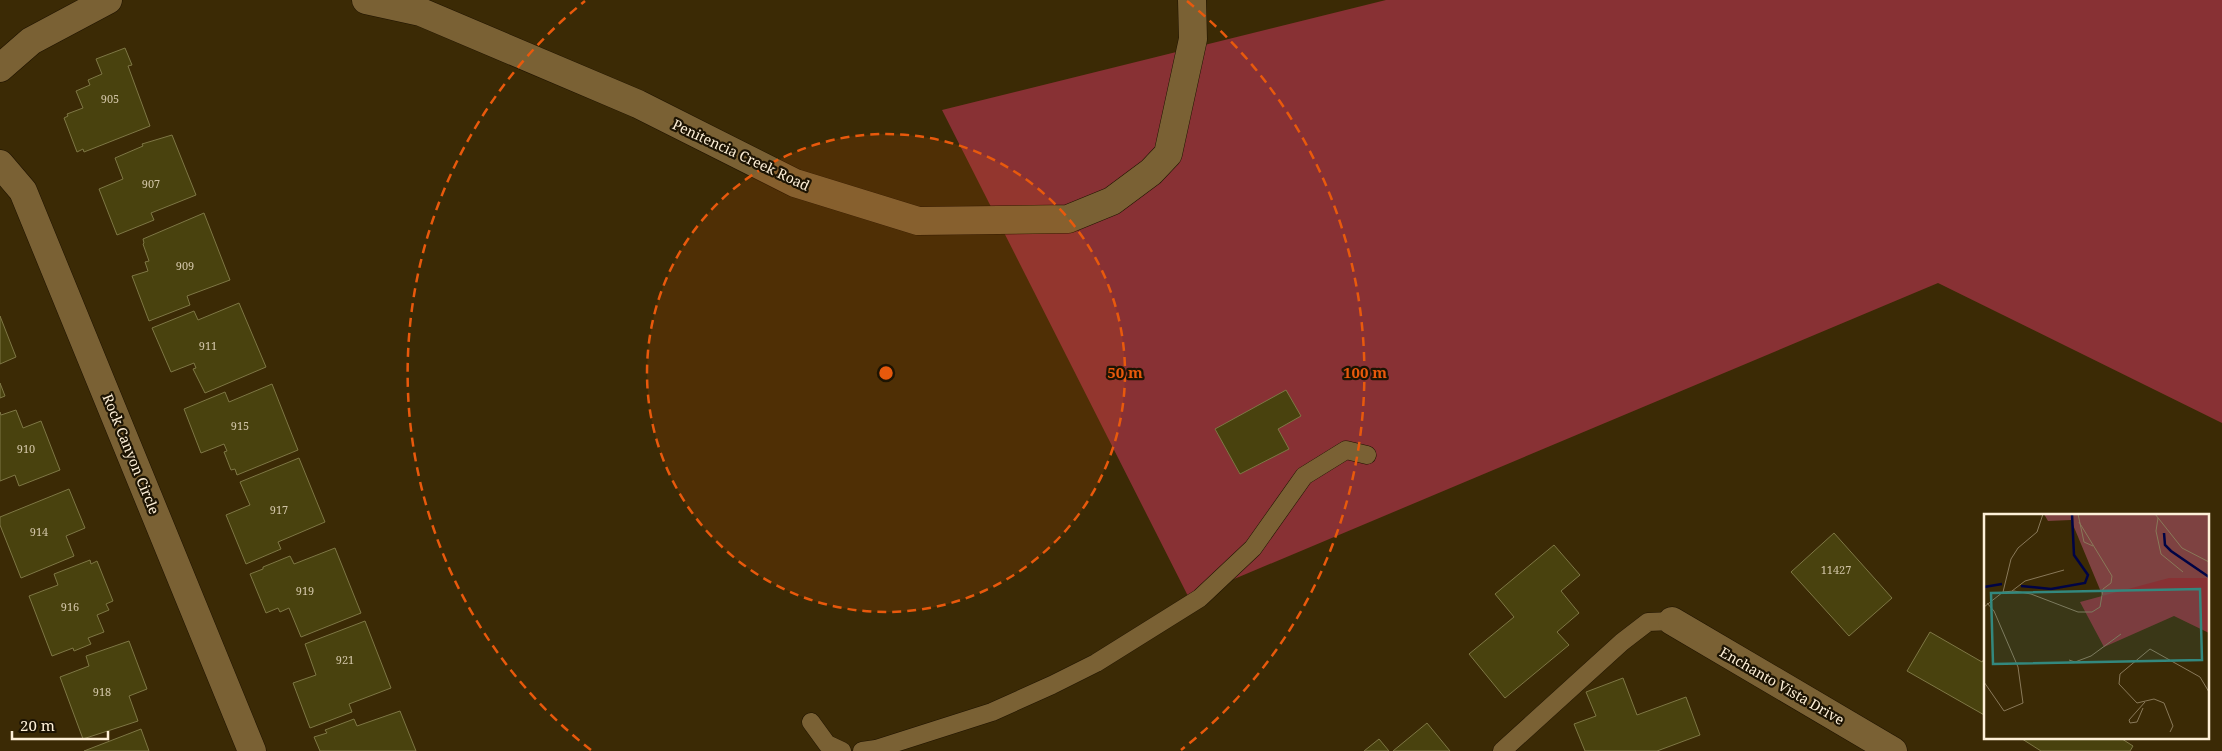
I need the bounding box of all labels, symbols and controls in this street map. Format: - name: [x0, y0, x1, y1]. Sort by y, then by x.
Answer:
- house number: 905: [101, 91, 119, 106]
- street label: Penitencia Creek Road: [669, 114, 813, 195]
- house number: 907: [142, 176, 160, 191]
- house number: 909: [176, 258, 194, 273]
- house number: 911: [199, 338, 217, 353]
- text: 50 m: [1107, 362, 1143, 382]
- text: 100 m: [1343, 362, 1387, 382]
- centre of rings: [877, 364, 895, 382]
- street label: Rock Canyon Circle: [99, 391, 164, 517]
- house number: 915: [231, 418, 249, 433]
- house number: 910: [17, 441, 35, 456]
- house number: 917: [270, 502, 288, 517]
- inset map: [1984, 514, 2210, 738]
- house number: 914: [30, 524, 48, 539]
- house number: 11427: [1821, 562, 1851, 577]
- house number: 919: [296, 583, 314, 598]
- house number: 916: [61, 599, 79, 614]
- street label: Enchanto Vista Drive: [1717, 642, 1848, 729]
- house number: 921: [336, 652, 354, 667]
- house number: 918: [93, 684, 111, 699]
- scale bar: [12, 708, 109, 740]
- text: 20 m: [20, 715, 55, 735]

